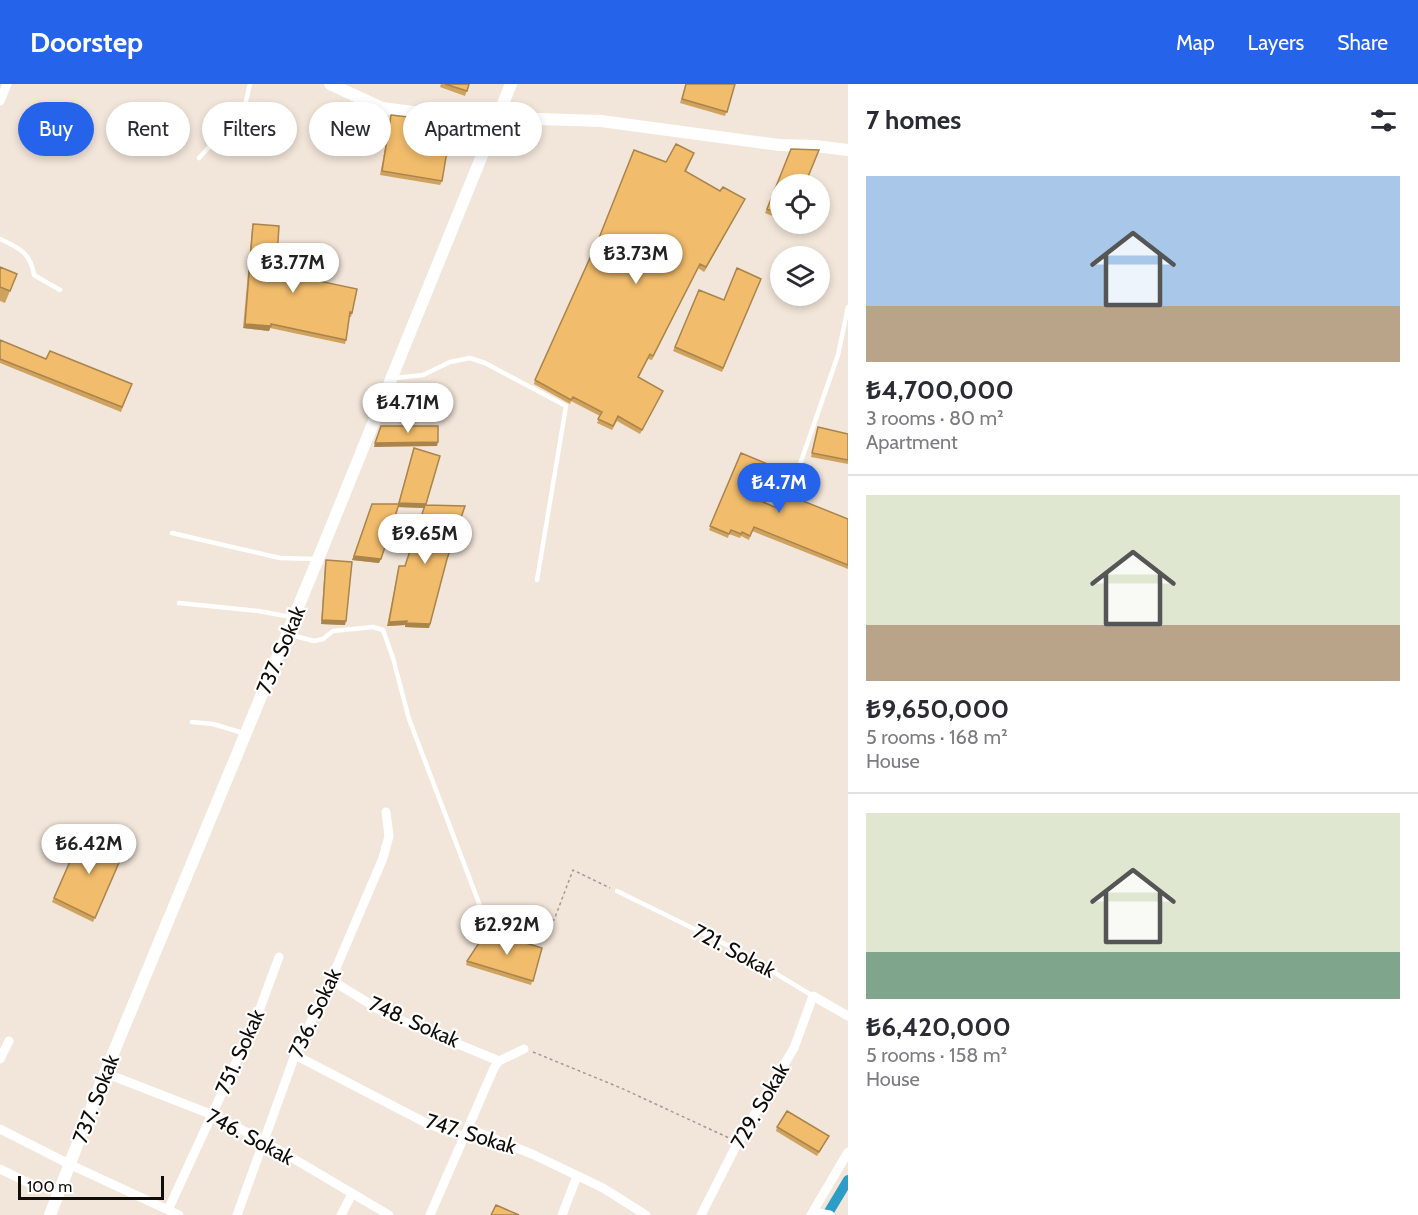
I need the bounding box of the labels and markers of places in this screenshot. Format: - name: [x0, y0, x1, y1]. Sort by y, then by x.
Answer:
- pin: ₺3.73M: [587, 234, 685, 285]
- pin: ₺3.77M: [244, 243, 342, 294]
- pin: ₺4.71M: [359, 383, 457, 434]
- pin: ₺4.7M: [737, 463, 821, 514]
- pin: ₺9.65M: [376, 514, 474, 565]
- pin: ₺6.42M: [40, 824, 138, 875]
- pin: ₺2.92M: [458, 905, 556, 956]

